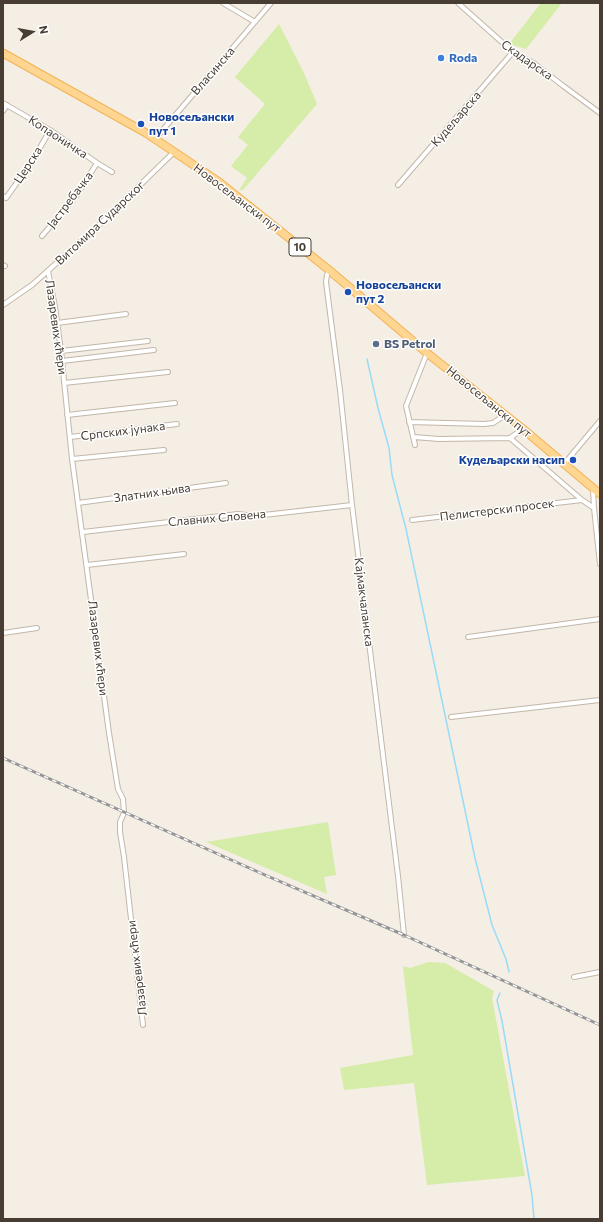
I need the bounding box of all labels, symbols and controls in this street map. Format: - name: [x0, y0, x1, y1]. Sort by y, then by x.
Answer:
- north arrow: [12, 12, 52, 52]
- text: N: [37, 24, 51, 35]
- street label: Скадарска: [498, 37, 556, 83]
- street label: Власинска: [188, 44, 238, 98]
- place label: Roda: [449, 51, 477, 65]
- marker: Roda: [436, 53, 446, 63]
- street label: Кудељарска: [428, 88, 484, 150]
- place label: Новосељански пут 1: [149, 110, 234, 138]
- street label: Копаоничка: [26, 113, 90, 161]
- marker: Новосељански пут 1: [136, 119, 146, 129]
- street label: Церска: [11, 144, 45, 186]
- street label: Новосељански пут: [191, 161, 283, 235]
- street label: Јастребачка: [44, 169, 96, 231]
- street label: Витомира Сударског: [52, 178, 148, 268]
- road number: 10: [289, 238, 311, 256]
- street label: Лазаревих кћери: [42, 278, 70, 376]
- place label: Новосељански пут 2: [356, 278, 441, 306]
- marker: Новосељански пут 2: [343, 287, 353, 297]
- place label: BS Petrol: [384, 337, 436, 351]
- marker: BS Petrol: [371, 339, 381, 349]
- street label: Новосељански пут: [444, 363, 534, 441]
- street label: Српских јунака: [80, 419, 166, 443]
- place label: Кудељарски насип: [459, 453, 565, 467]
- marker: Кудељарски насип: [568, 455, 578, 465]
- street label: Златних њива: [113, 480, 191, 506]
- street label: Пелистерски просек: [439, 496, 555, 524]
- street label: Славних Словена: [167, 507, 267, 529]
- street label: Кајмакчаланска: [351, 557, 377, 647]
- street label: Лазаревих кћери: [85, 599, 111, 697]
- street label: Лазаревих кћери: [124, 919, 150, 1017]

